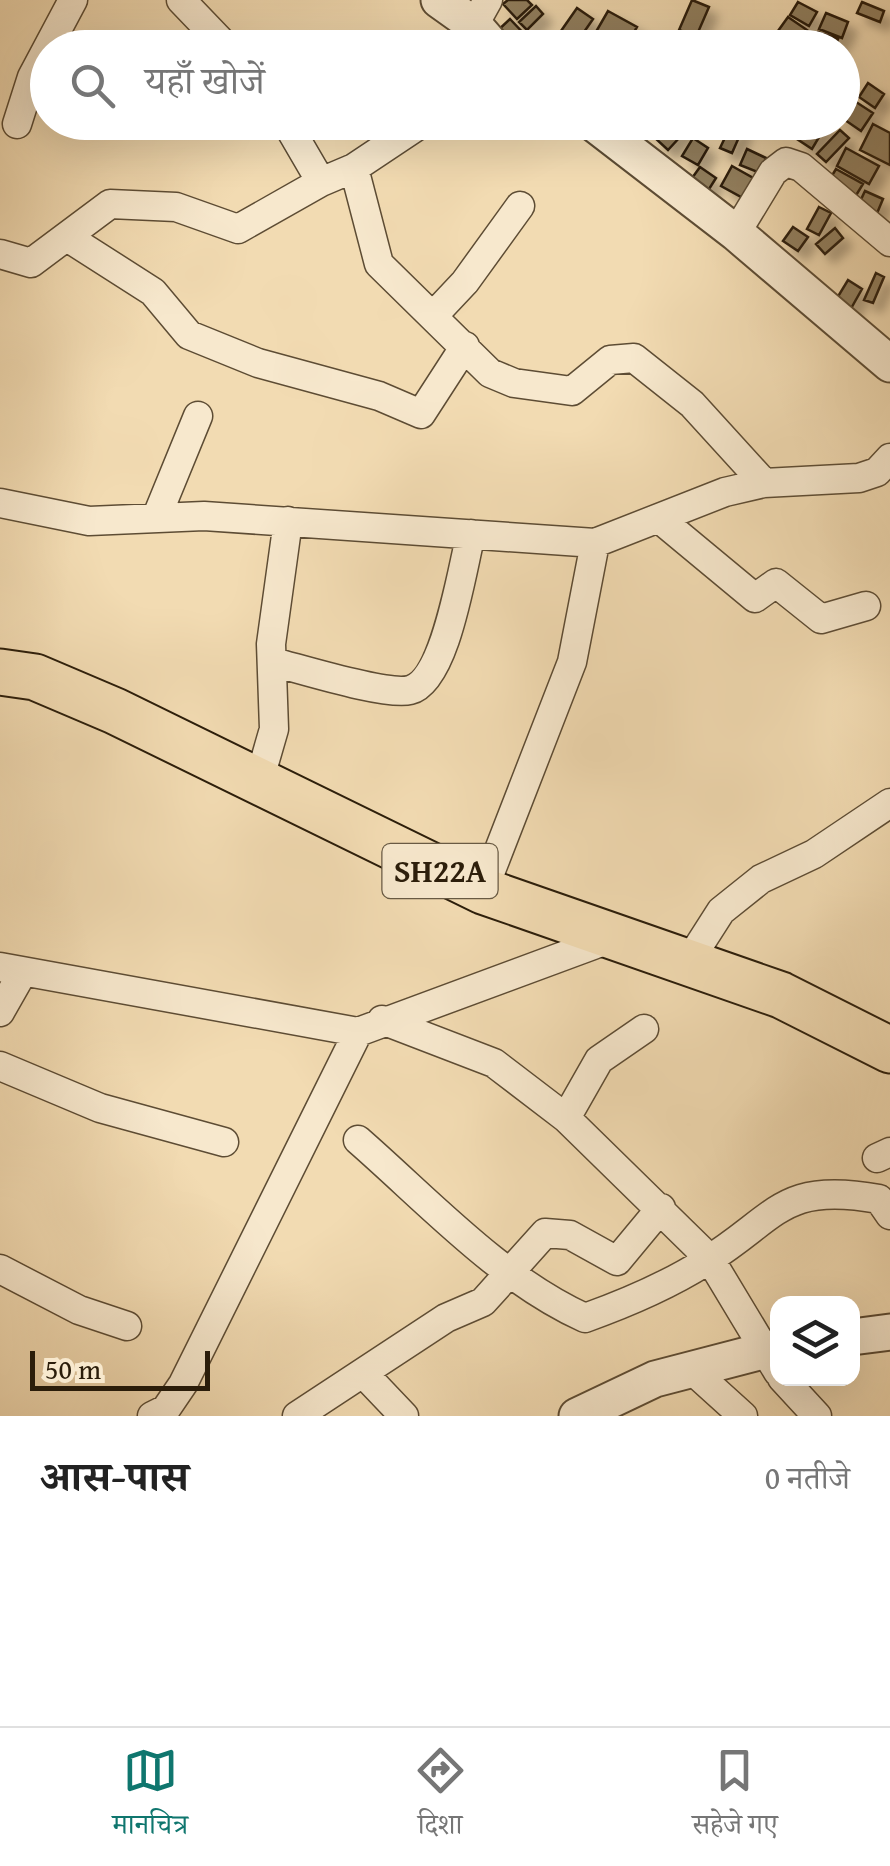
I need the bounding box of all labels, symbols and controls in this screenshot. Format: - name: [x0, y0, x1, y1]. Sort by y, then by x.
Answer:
- search box: [30, 30, 860, 140]
- text: यहाँ खोजें: [145, 52, 265, 108]
- icon: search: [65, 58, 120, 113]
- road number: SH22A: [382, 844, 498, 898]
- map controls: [770, 1296, 860, 1386]
- button: layers: [770, 1296, 860, 1386]
- scale bar: [30, 1346, 210, 1390]
- text: 50 m: [45, 1348, 101, 1389]
- text: आस-पास: [40, 1445, 189, 1506]
- text: 0 नतीजे: [765, 1454, 850, 1501]
- tab: मानचित्र: [112, 1743, 188, 1852]
- tab: दिशा: [413, 1743, 468, 1852]
- tab: सहेजे गए: [692, 1743, 778, 1852]

